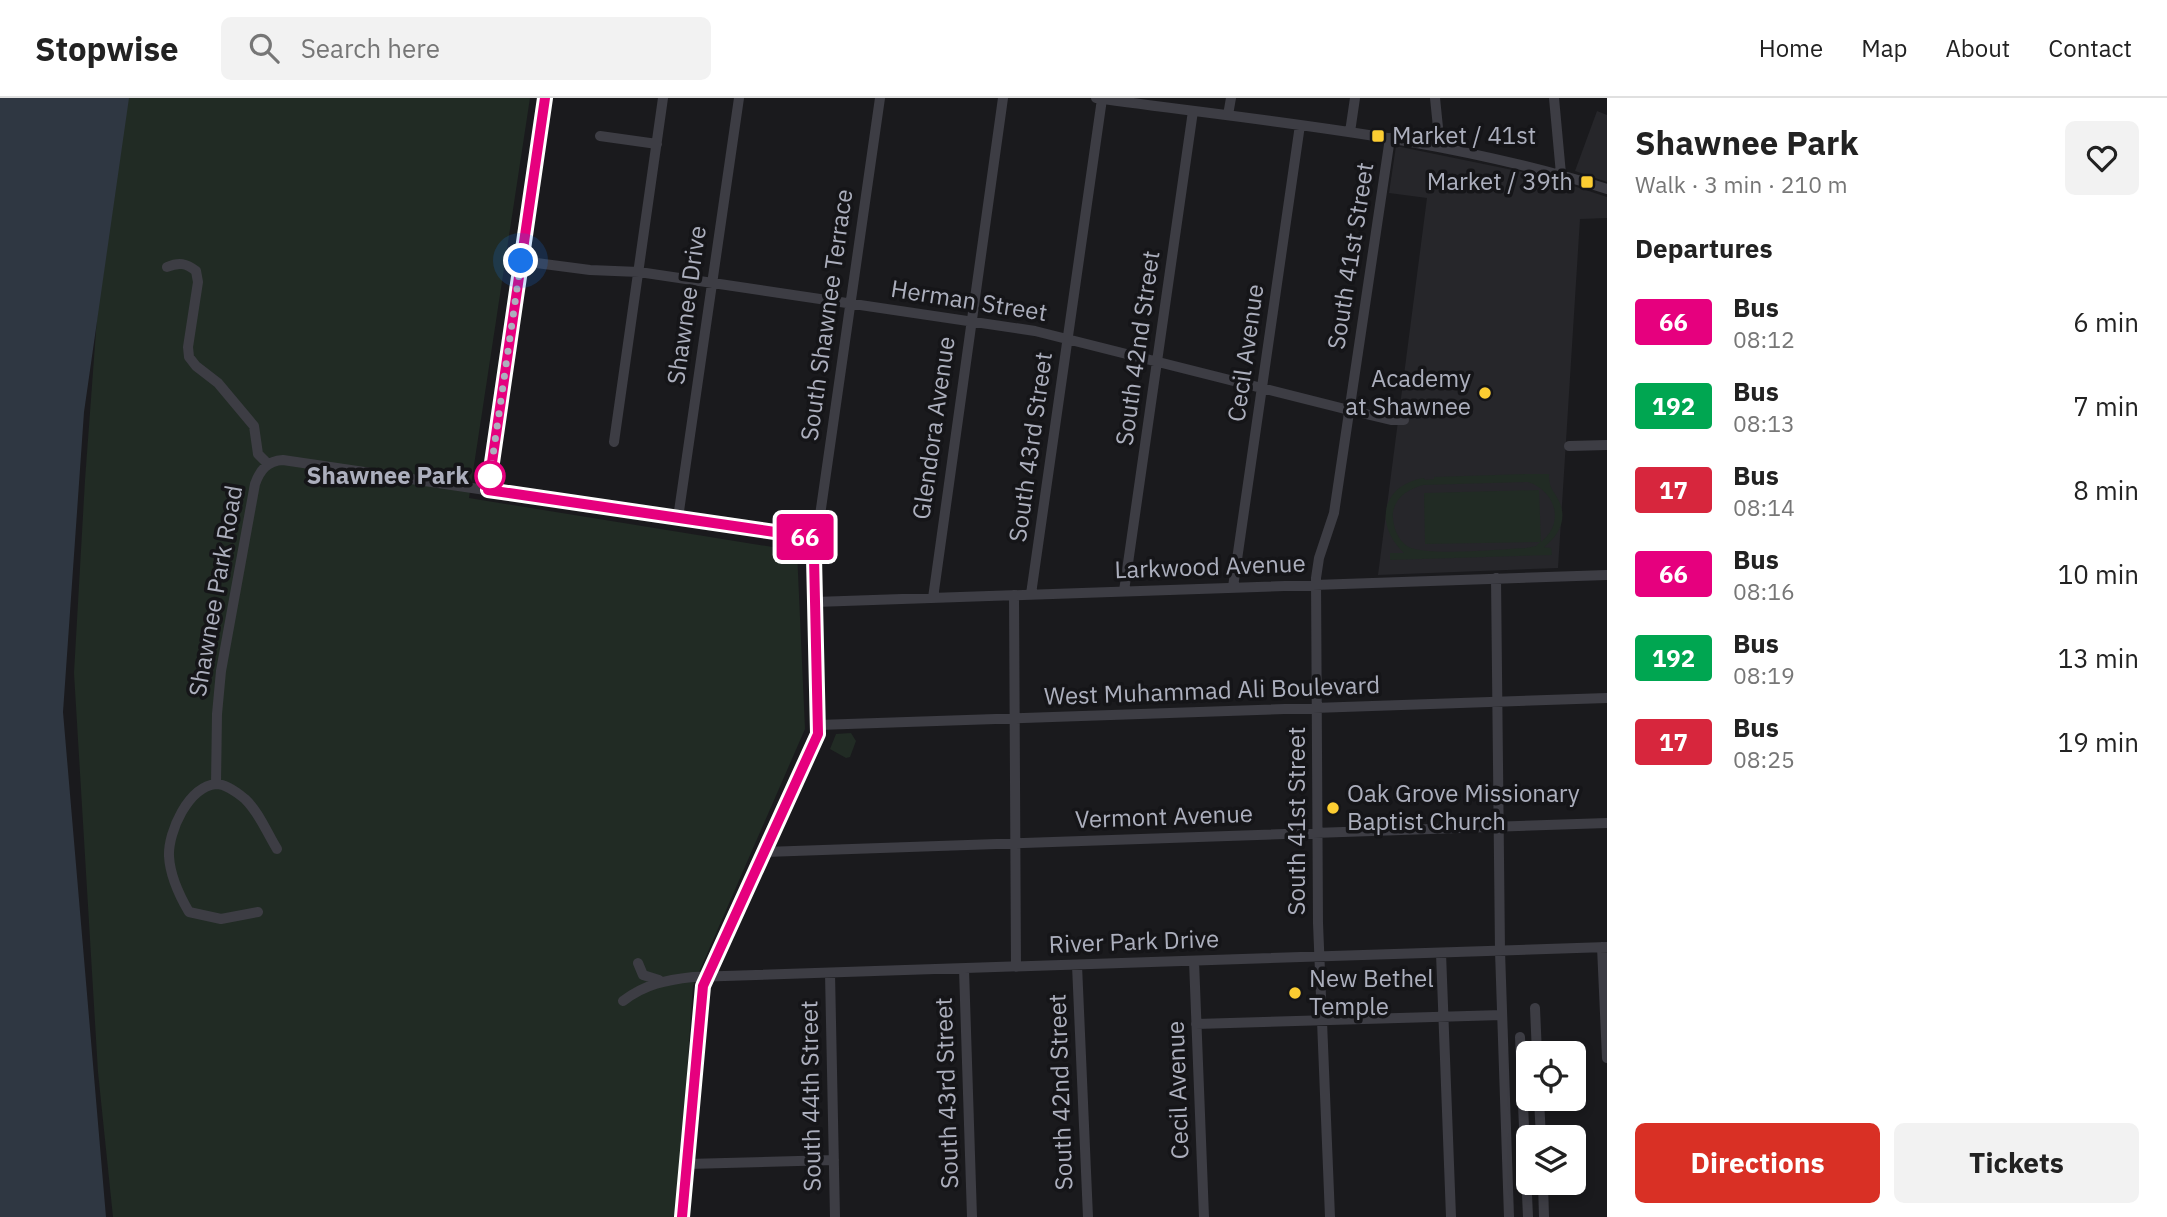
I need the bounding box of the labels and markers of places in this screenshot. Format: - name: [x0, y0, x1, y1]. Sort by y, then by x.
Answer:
- place label: Market / 41st: [1392, 119, 1536, 151]
- marker: Market / 41st: [1370, 128, 1386, 144]
- place label: Market / 39th: [1427, 165, 1573, 197]
- marker: Market / 39th: [1579, 174, 1595, 190]
- place label: Academy at Shawnee: [1345, 362, 1471, 422]
- marker: Academy at Shawnee: [1477, 385, 1493, 401]
- place label: Shawnee Park: [306, 459, 469, 491]
- marker: Shawnee Park: [475, 461, 505, 491]
- place label: Oak Grove Missionary Baptist Church: [1347, 777, 1580, 837]
- marker: Oak Grove Missionary Baptist Church: [1325, 800, 1341, 816]
- place label: New Bethel Temple: [1309, 962, 1434, 1022]
- marker: New Bethel Temple: [1287, 985, 1303, 1001]

